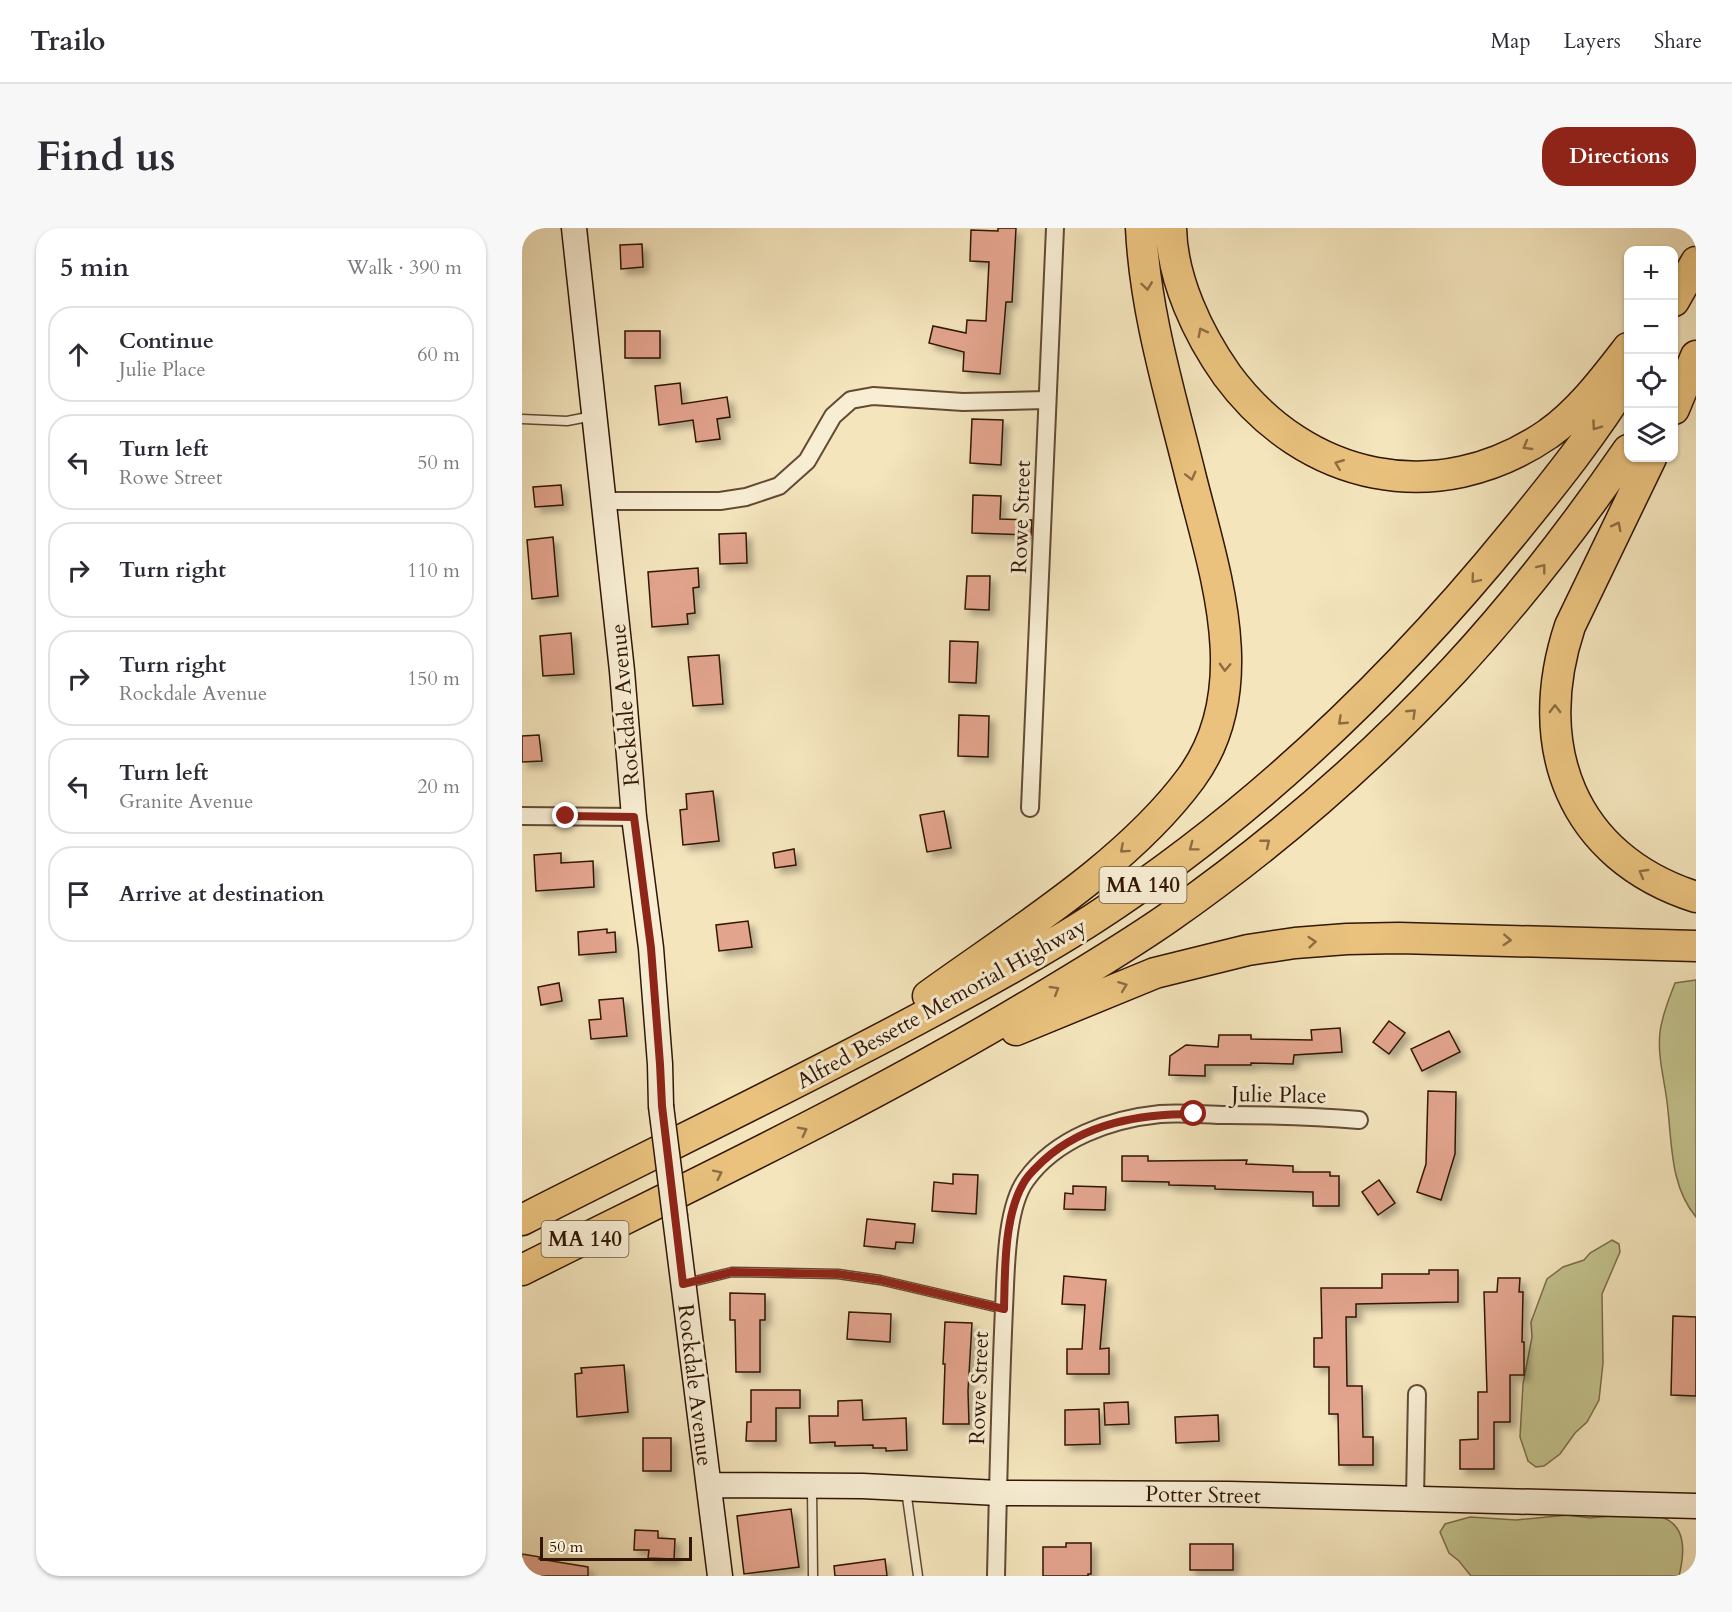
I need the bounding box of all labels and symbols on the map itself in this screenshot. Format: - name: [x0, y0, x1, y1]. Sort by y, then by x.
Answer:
- one-way arrow: [1140, 282, 1152, 291]
- one-way arrow: [1197, 328, 1209, 339]
- one-way arrow: [1592, 419, 1603, 430]
- one-way arrow: [1523, 439, 1533, 450]
- one-way arrow: [1335, 459, 1346, 471]
- street label: Rowe Street: [1004, 460, 1038, 574]
- one-way arrow: [1183, 471, 1196, 481]
- one-way arrow: [1610, 522, 1621, 533]
- one-way arrow: [1534, 563, 1545, 574]
- one-way arrow: [1471, 572, 1482, 583]
- street label: Rockdale Avenue: [603, 622, 647, 787]
- one-way arrow: [1219, 663, 1232, 672]
- one-way arrow: [1549, 705, 1561, 714]
- one-way arrow: [1406, 709, 1416, 720]
- one-way arrow: [1338, 714, 1348, 725]
- route end: [552, 802, 578, 828]
- one-way arrow: [1260, 839, 1271, 850]
- one-way arrow: [1189, 840, 1200, 851]
- one-way arrow: [1120, 842, 1130, 853]
- road number: MA 140: [1100, 867, 1186, 903]
- one-way arrow: [1639, 869, 1649, 880]
- street label: Alfred Bessette Memorial Highway: [791, 911, 1092, 1096]
- one-way arrow: [1503, 934, 1512, 947]
- one-way arrow: [1308, 936, 1317, 949]
- one-way arrow: [1117, 980, 1128, 993]
- one-way arrow: [1049, 985, 1059, 997]
- street label: Julie Place: [1228, 1079, 1327, 1111]
- route start: [1180, 1100, 1206, 1126]
- one-way arrow: [796, 1127, 807, 1139]
- one-way arrow: [711, 1170, 722, 1182]
- road number: MA 140: [542, 1221, 628, 1257]
- street label: Rockdale Avenue: [670, 1302, 720, 1468]
- street label: Rowe Street: [962, 1331, 996, 1445]
- street label: Potter Street: [1145, 1479, 1261, 1511]
- scale bar: [540, 1534, 692, 1562]

